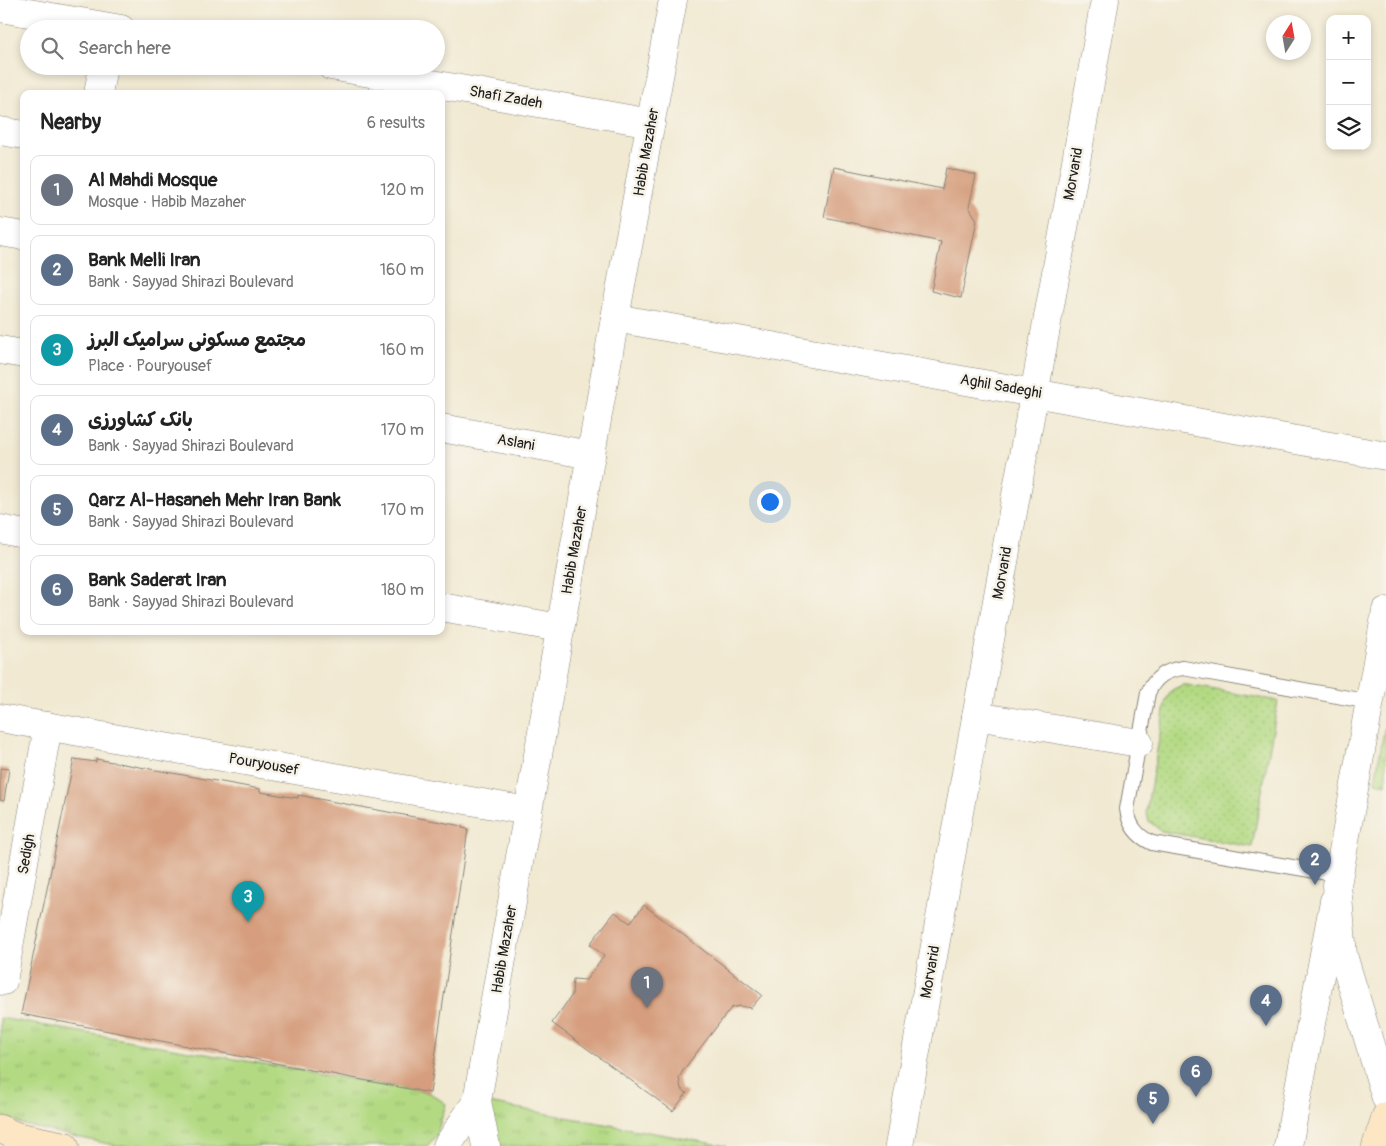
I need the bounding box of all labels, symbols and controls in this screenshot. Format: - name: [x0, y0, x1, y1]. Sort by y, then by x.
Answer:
- north arrow: [1266, 15, 1311, 60]
- map controls: [1326, 15, 1371, 150]
- button: +: [1326, 15, 1371, 60]
- search box: [20, 20, 445, 75]
- icon: search: [38, 34, 66, 62]
- text: Search here: [78, 36, 171, 60]
- button: −: [1326, 60, 1371, 105]
- street label: Shafi Zadeh: [468, 82, 544, 113]
- button: layers: [1326, 105, 1371, 150]
- street label: Habib Mazaher: [629, 106, 664, 198]
- text: Nearby: [40, 109, 101, 136]
- text: 6 results: [367, 113, 425, 133]
- street label: Morvarid: [1060, 146, 1087, 202]
- text: Al Mahdi Mosque: [88, 168, 217, 192]
- text: 1: [54, 180, 60, 200]
- text: 120 m: [380, 180, 424, 200]
- text: Mosque · Habib Mazaher: [88, 192, 246, 212]
- text: Bank Melli Iran: [88, 248, 201, 272]
- text: 2: [53, 260, 61, 280]
- text: 160 m: [380, 260, 424, 280]
- text: Bank · Sayyad Shirazi Boulevard: [88, 272, 294, 292]
- text: مجتمع مسکونی سرامیک البرز: [88, 328, 306, 352]
- text: 3: [53, 340, 61, 360]
- text: 160 m: [380, 340, 424, 360]
- text: Place · Pouryousef: [88, 356, 212, 376]
- street label: Aghil Sadeghi: [959, 370, 1043, 403]
- text: بانک کشاورزی: [88, 408, 193, 432]
- text: 4: [52, 420, 62, 440]
- text: 170 m: [381, 420, 424, 440]
- street label: Aslani: [496, 430, 536, 455]
- text: Bank · Sayyad Shirazi Boulevard: [88, 436, 294, 456]
- text: Qarz Al-Hasaneh Mehr Iran Bank: [88, 488, 341, 512]
- your location: [757, 489, 783, 515]
- text: 5: [53, 500, 61, 520]
- text: 170 m: [381, 500, 424, 520]
- street label: Habib Mazaher: [557, 504, 592, 596]
- text: Bank · Sayyad Shirazi Boulevard: [88, 512, 294, 532]
- street label: Morvarid: [989, 545, 1016, 601]
- text: Bank Saderat Iran: [88, 568, 227, 592]
- text: 6: [52, 580, 62, 600]
- text: 180 m: [381, 580, 424, 600]
- text: Bank · Sayyad Shirazi Boulevard: [88, 592, 294, 612]
- street label: Pouryousef: [227, 749, 301, 780]
- street label: Sedigh: [14, 832, 39, 876]
- pin: 2: [1299, 844, 1331, 885]
- pin: 3: [232, 881, 264, 922]
- street label: Habib Mazaher: [487, 903, 522, 995]
- street label: Morvarid: [917, 944, 944, 1000]
- pin: 1: [631, 967, 663, 1008]
- pin: 4: [1250, 985, 1282, 1026]
- pin: 6: [1180, 1056, 1212, 1097]
- pin: 5: [1137, 1083, 1169, 1124]

